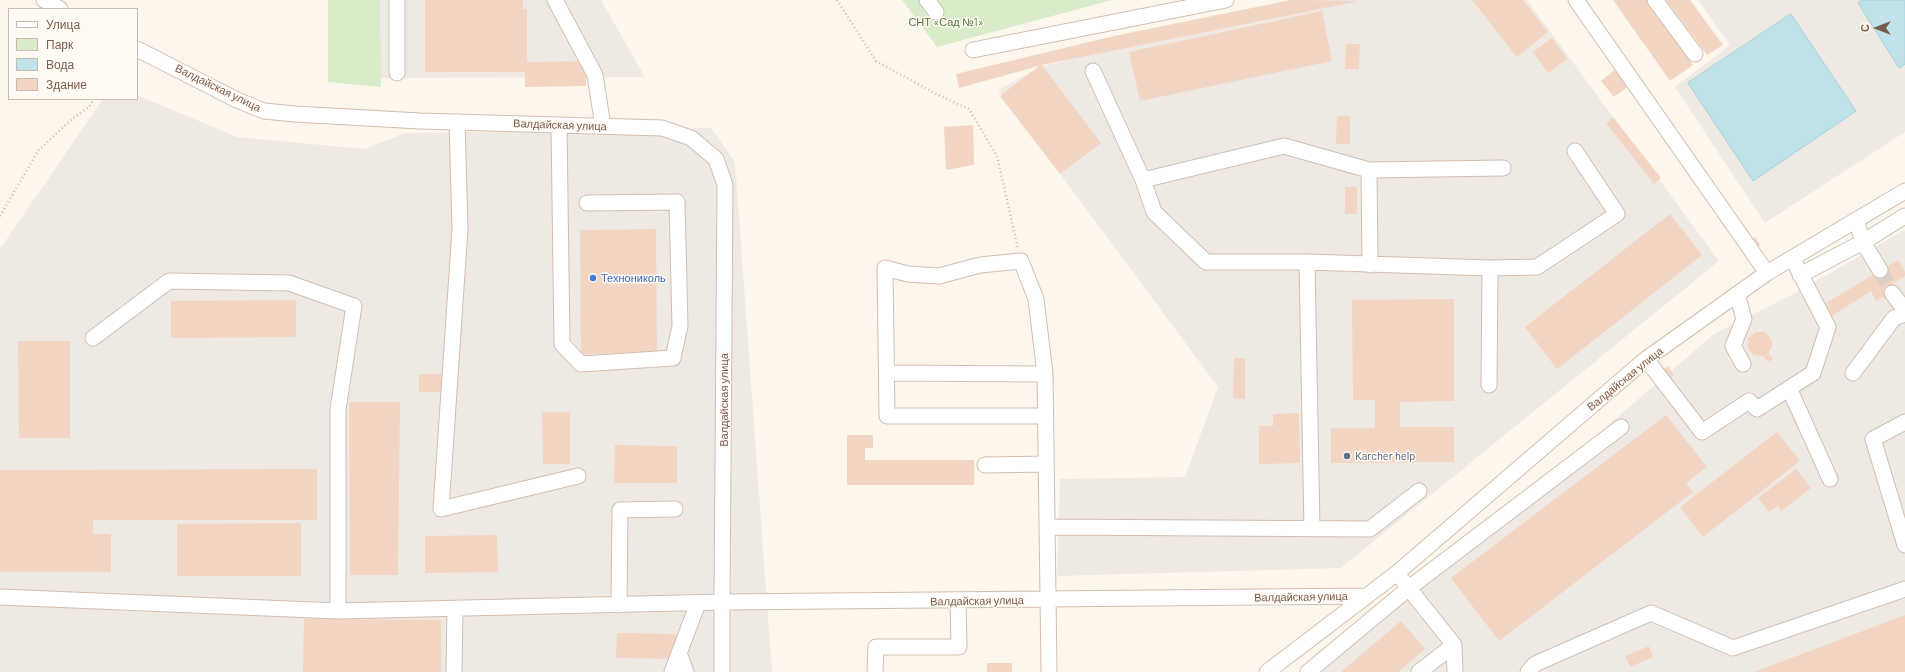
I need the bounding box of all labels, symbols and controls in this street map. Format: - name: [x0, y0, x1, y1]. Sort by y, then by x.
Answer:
- legend: [8, 8, 138, 100]
- north arrow: [1857, 8, 1897, 48]
- park label: СНТ «Сад №1»: [908, 15, 984, 29]
- text: Улица: [46, 17, 80, 31]
- text: С: [1858, 24, 1871, 32]
- text: Парк: [46, 37, 73, 51]
- text: Вода: [46, 57, 74, 71]
- street label: Валдайская улица: [173, 62, 263, 114]
- text: Здание: [46, 77, 87, 91]
- street label: Валдайская улица: [513, 117, 607, 133]
- place label: Технониколь: [601, 271, 666, 285]
- marker: Технониколь: [588, 273, 598, 283]
- street label: Валдайская улица: [1584, 344, 1666, 414]
- street label: Валдайская улица: [717, 353, 731, 447]
- place label: Karcher help: [1355, 449, 1415, 463]
- marker: Karcher help: [1342, 451, 1352, 461]
- street label: Валдайская улица: [1254, 590, 1348, 604]
- street label: Валдайская улица: [930, 594, 1024, 608]

